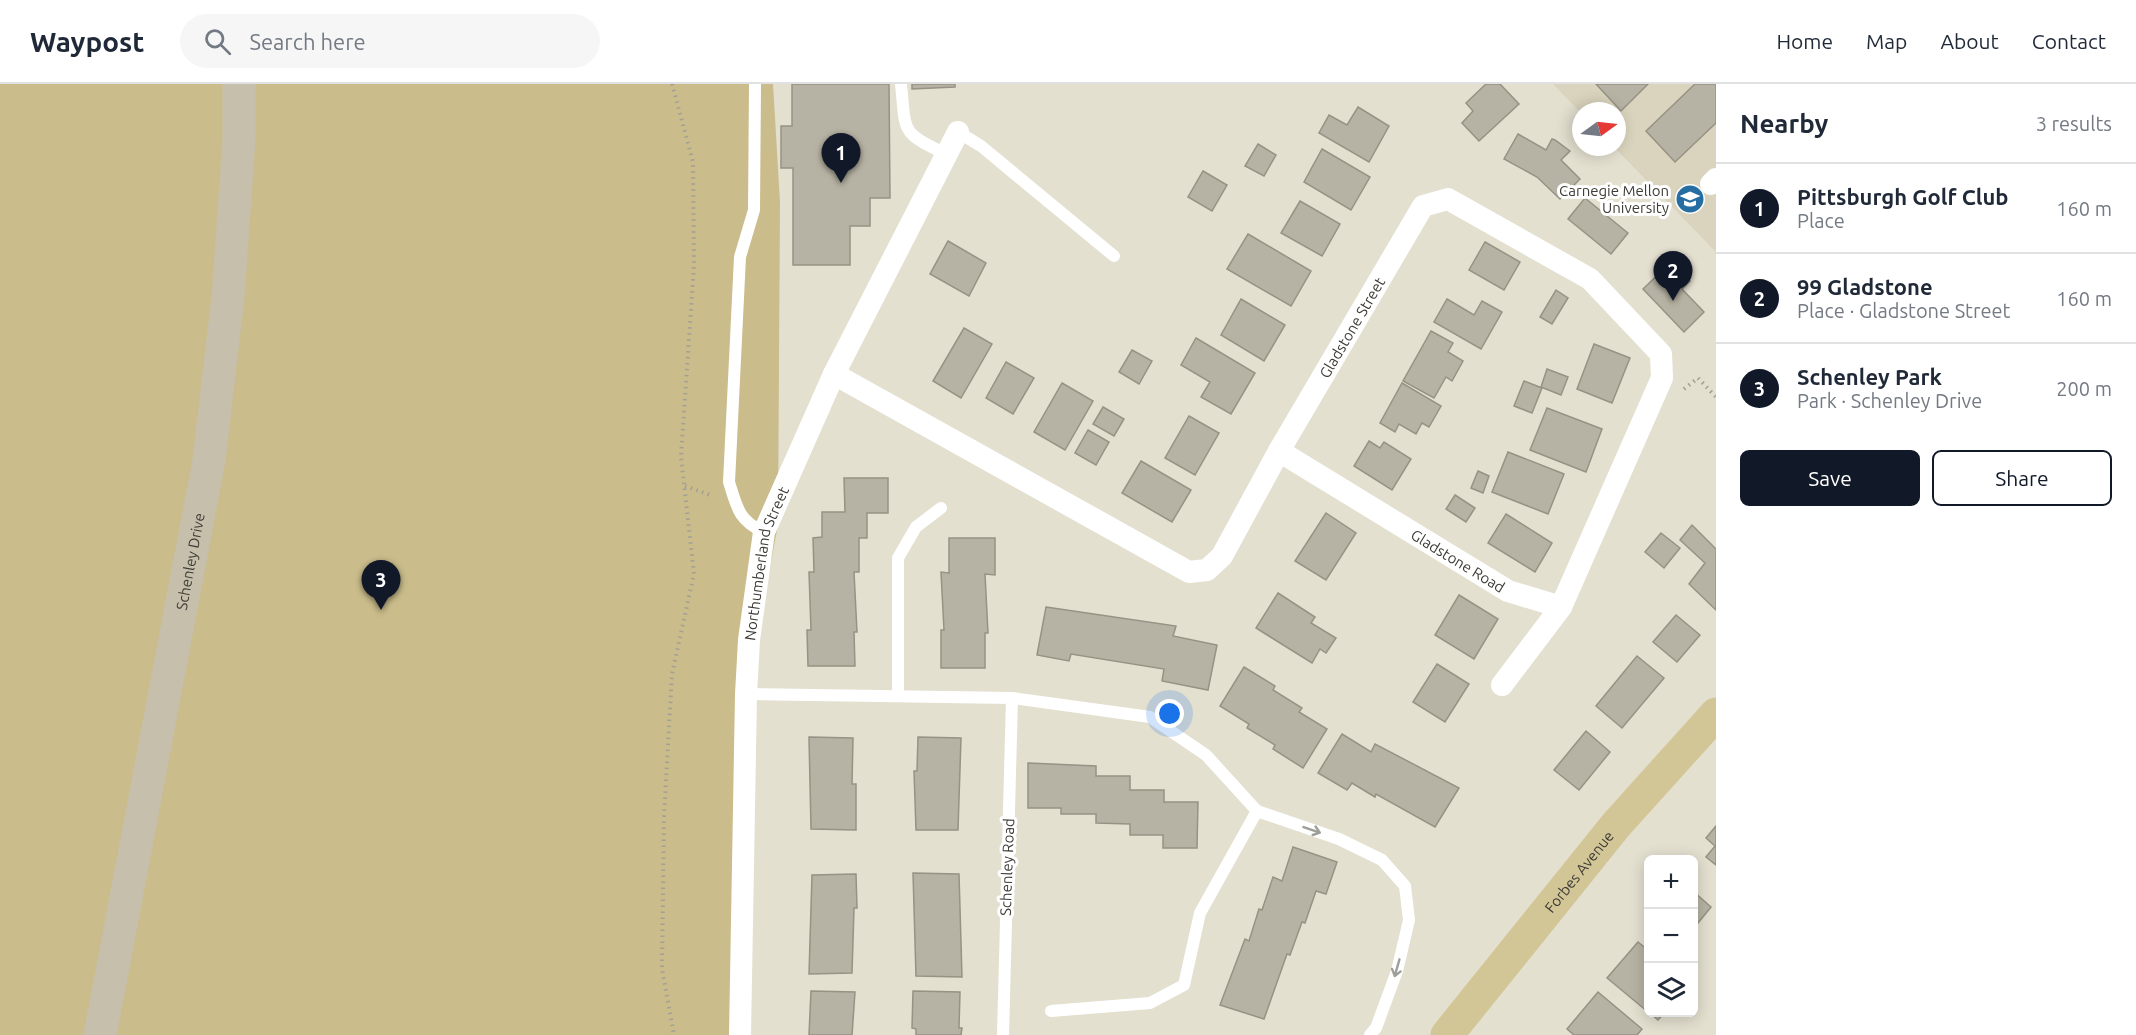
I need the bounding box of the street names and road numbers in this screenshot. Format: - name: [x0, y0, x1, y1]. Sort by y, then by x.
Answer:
- street label: Gladstone Street: [1316, 274, 1388, 381]
- street label: Northumberland Street: [741, 484, 792, 641]
- street label: Schenley Drive: [172, 511, 207, 611]
- street label: Gladstone Road: [1408, 526, 1508, 596]
- street label: Schenley Road: [997, 818, 1017, 916]
- street label: Forbes Avenue: [1541, 827, 1617, 916]

